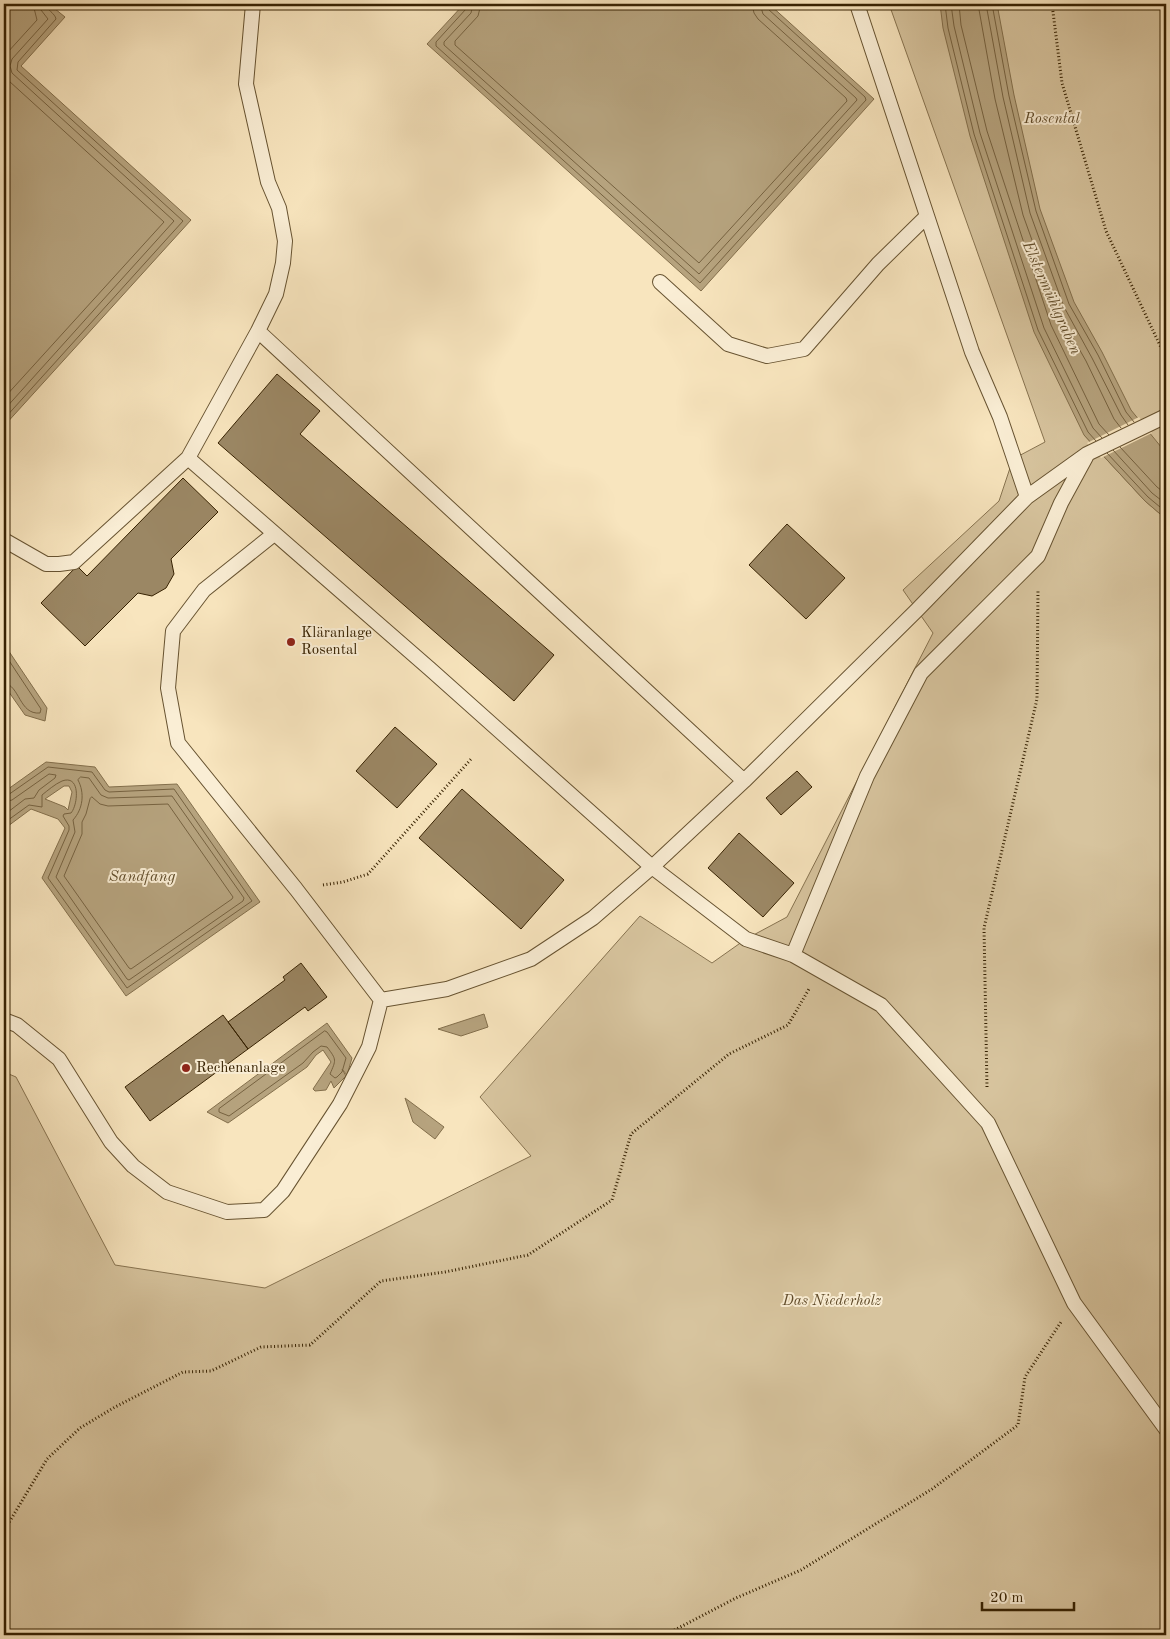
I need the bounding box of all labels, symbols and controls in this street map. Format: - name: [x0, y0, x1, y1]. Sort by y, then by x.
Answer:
- park label: Rosental: [1023, 112, 1081, 127]
- water label: Elstermühlgraben: [1018, 238, 1083, 357]
- place label: Kläranlage Rosental: [301, 626, 372, 658]
- marker: Kläranlage Rosental: [285, 636, 297, 648]
- water label: Sandfang: [109, 869, 176, 885]
- place label: Rechenanlage: [196, 1061, 285, 1076]
- marker: Rechenanlage: [180, 1062, 192, 1074]
- park label: Das Niederholz: [782, 1294, 882, 1309]
- scale bar: [982, 1579, 1075, 1611]
- text: 20 m: [990, 1591, 1024, 1606]

